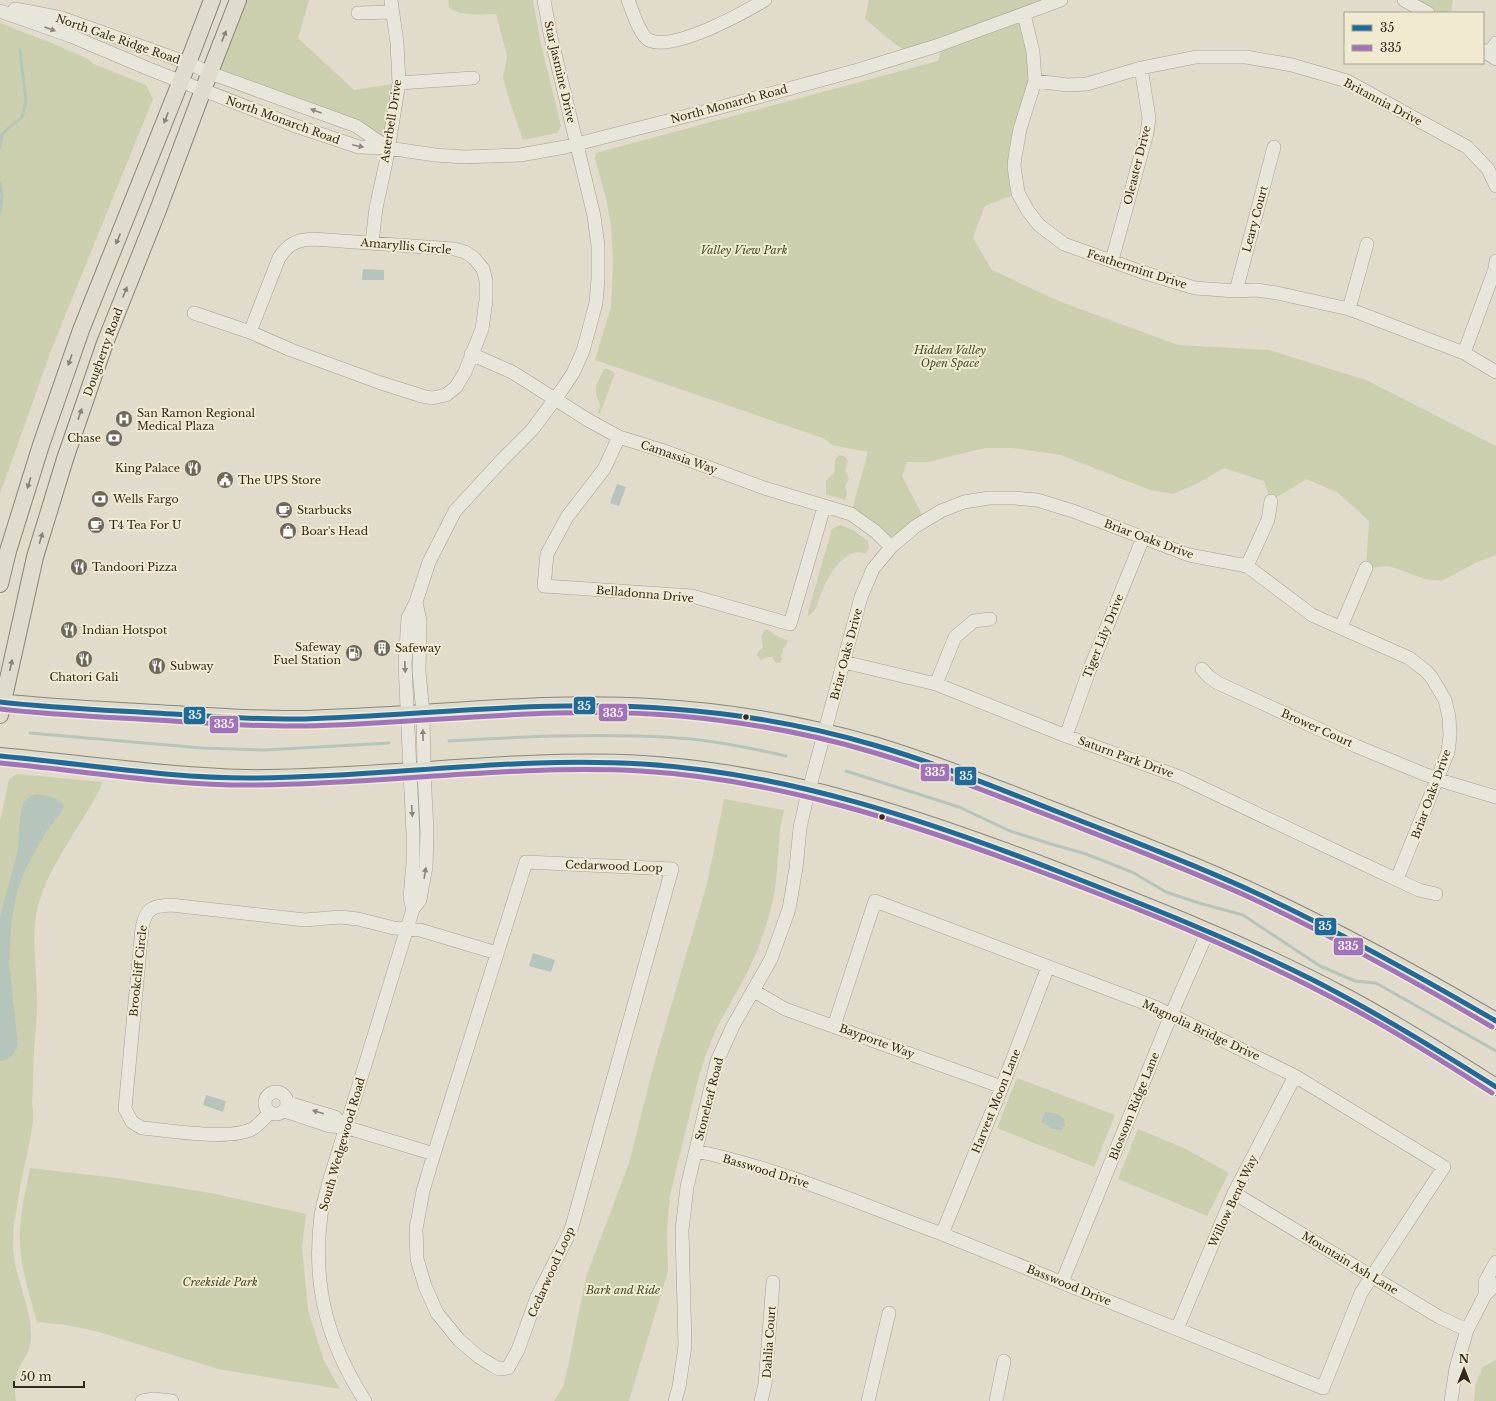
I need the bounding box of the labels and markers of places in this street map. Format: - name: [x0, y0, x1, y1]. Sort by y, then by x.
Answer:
- place label: San Ramon Regional Medical Plaza: [137, 406, 256, 433]
- hospital icon: San Ramon Regional Medical Plaza: [114, 409, 134, 429]
- bank icon: Chase: [104, 428, 124, 448]
- place label: Chase: [67, 431, 101, 445]
- restaurant icon: King Palace: [183, 458, 203, 478]
- place label: King Palace: [115, 461, 180, 475]
- public building icon: The UPS Store: [215, 470, 235, 490]
- place label: The UPS Store: [238, 473, 321, 487]
- bank icon: Wells Fargo: [90, 489, 110, 509]
- place label: Wells Fargo: [112, 492, 179, 506]
- cafe icon: Starbucks: [274, 500, 294, 520]
- place label: Starbucks: [297, 503, 352, 517]
- cafe icon: T4 Tea For U: [86, 515, 106, 535]
- place label: T4 Tea For U: [109, 518, 182, 532]
- shop icon: Boar's Head: [278, 521, 298, 541]
- place label: Boar's Head: [301, 524, 369, 538]
- restaurant icon: Tandoori Pizza: [69, 557, 89, 577]
- place label: Tandoori Pizza: [92, 560, 178, 574]
- restaurant icon: Indian Hotspot: [59, 620, 79, 640]
- place label: Indian Hotspot: [82, 623, 168, 637]
- building icon: Safeway: [372, 638, 392, 658]
- place label: Safeway Fuel Station: [273, 640, 341, 667]
- place label: Safeway: [395, 641, 441, 655]
- fuel station icon: Safeway Fuel Station: [344, 643, 364, 663]
- restaurant icon: Chatori Gali: [74, 649, 94, 669]
- restaurant icon: Subway: [147, 656, 167, 676]
- place label: Subway: [170, 659, 214, 673]
- place label: Chatori Gali: [50, 670, 119, 684]
- unlabelled marker: [741, 712, 751, 722]
- unlabelled marker: [877, 812, 887, 822]

